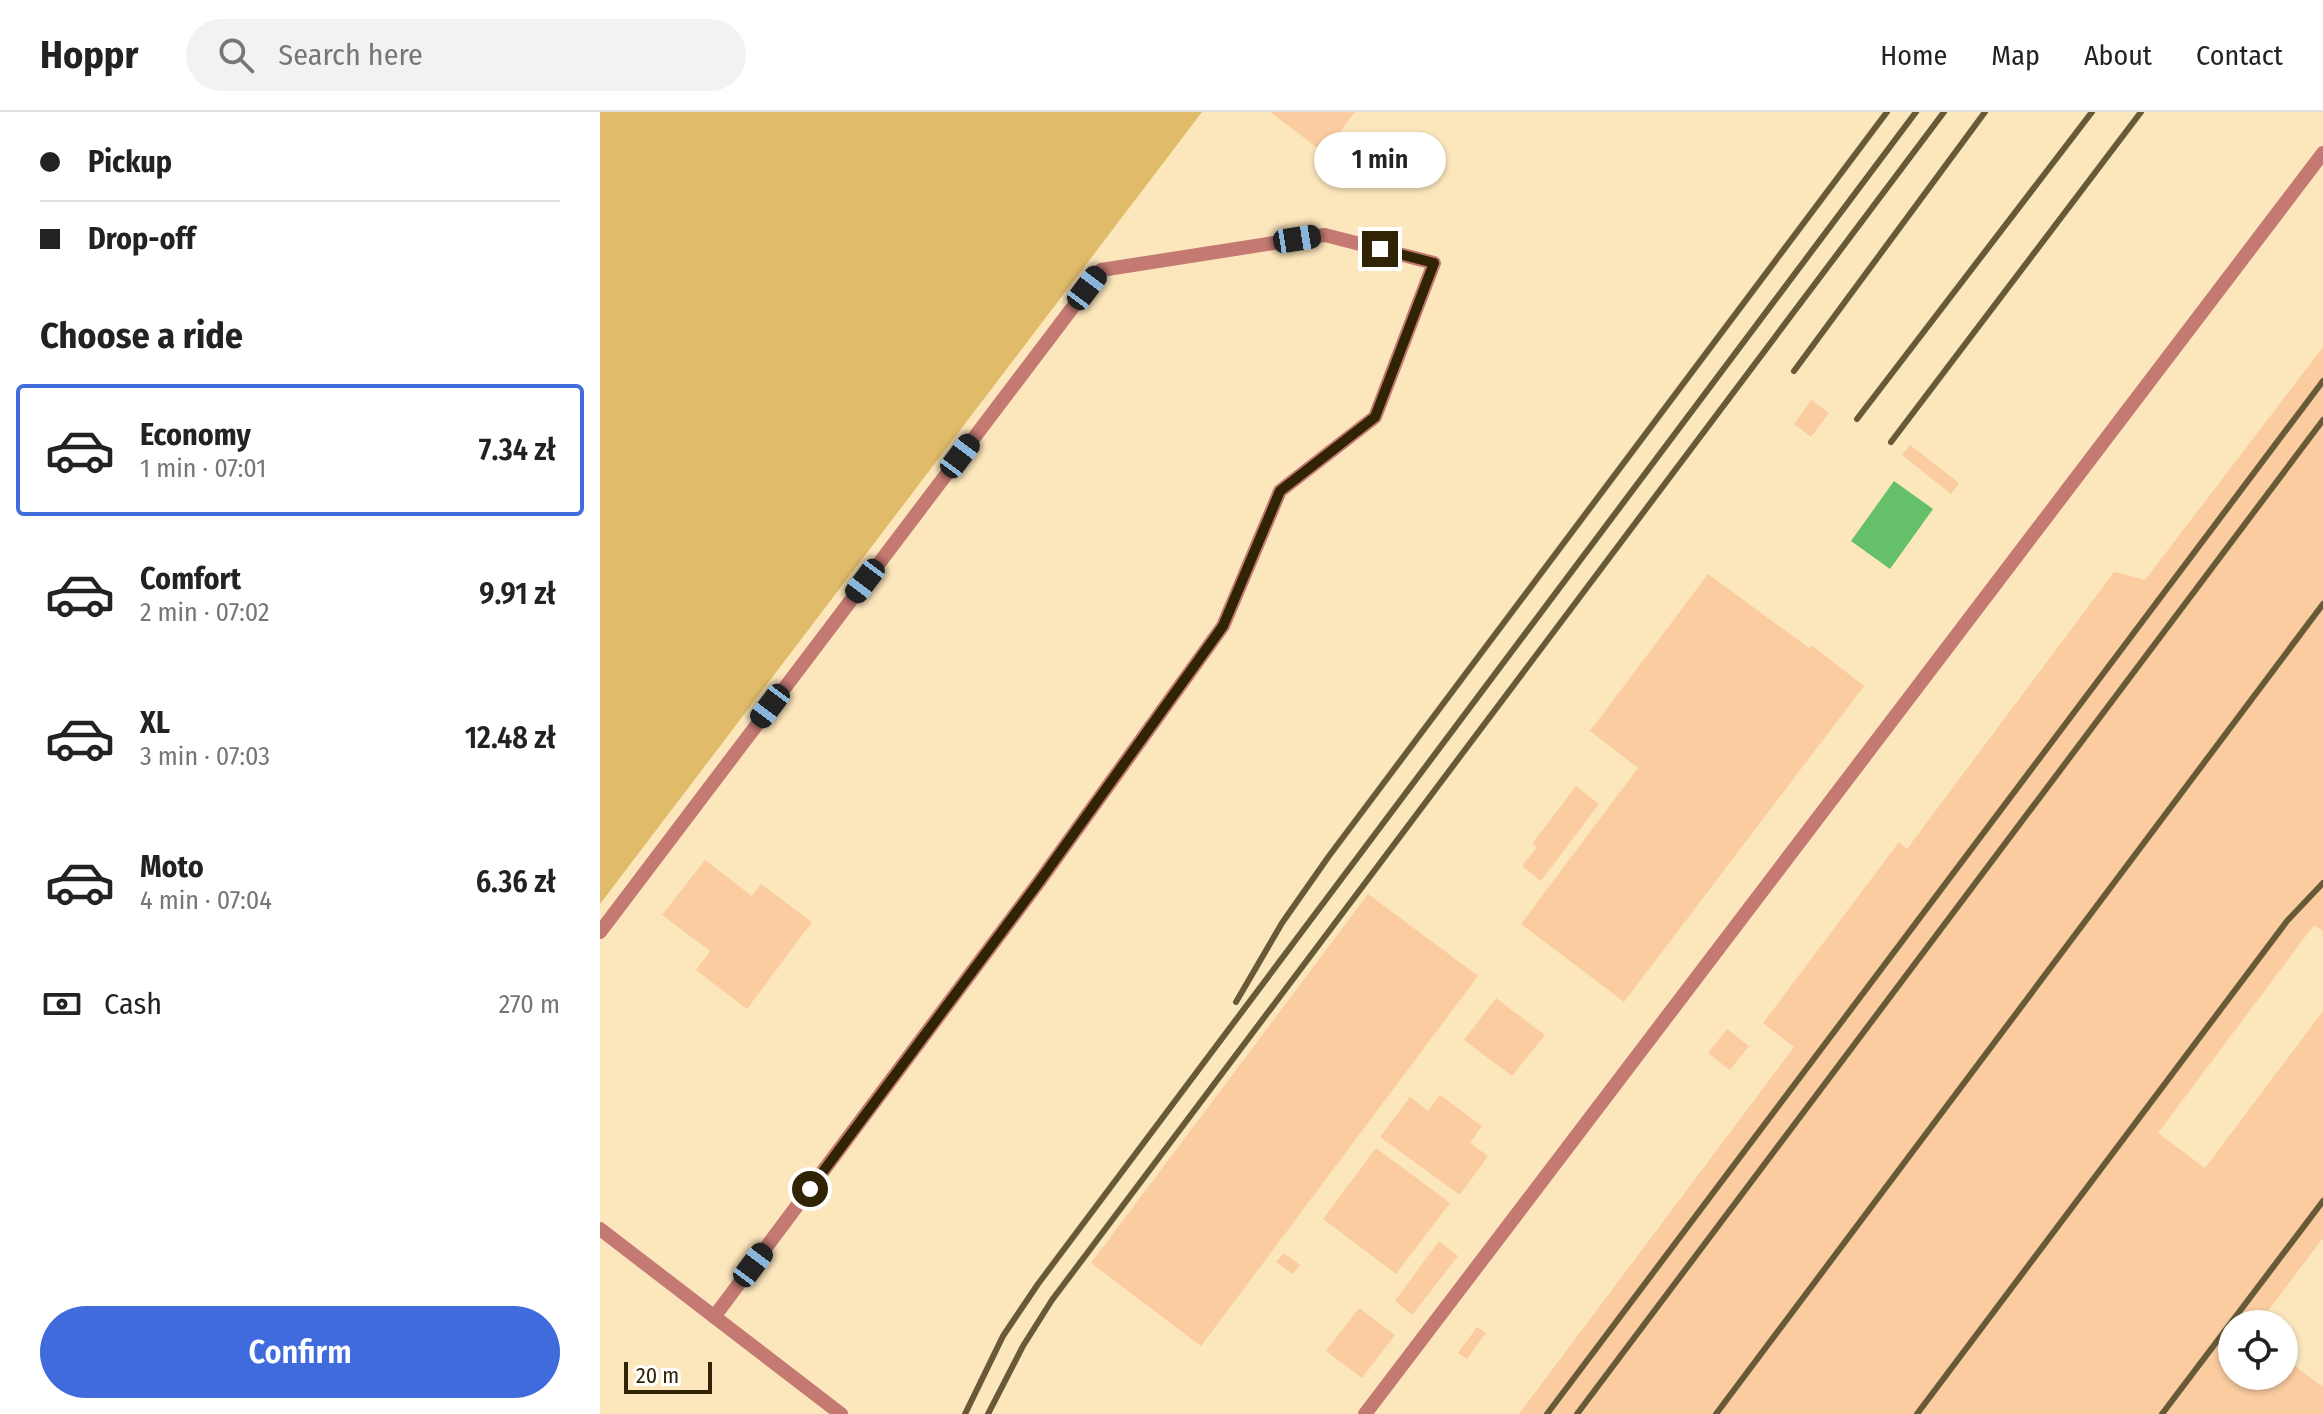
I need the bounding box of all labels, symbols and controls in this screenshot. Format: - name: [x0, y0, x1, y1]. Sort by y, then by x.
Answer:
- search box: [186, 19, 746, 91]
- text: Hoppr: [40, 32, 138, 78]
- icon: search: [214, 33, 258, 77]
- text: Search here: [278, 37, 423, 73]
- text: Home: [1880, 39, 1947, 72]
- text: Map: [1991, 39, 2040, 72]
- text: About: [2084, 39, 2152, 72]
- text: Contact: [2196, 39, 2283, 72]
- callout: 1 min: [1314, 133, 1446, 189]
- text: Pickup: [88, 144, 172, 180]
- text: 1 min: [1352, 144, 1408, 175]
- text: Drop-off: [88, 221, 195, 257]
- car: [1271, 223, 1323, 255]
- route end: [1362, 231, 1398, 267]
- car: [1063, 262, 1111, 314]
- text: Choose a ride: [40, 314, 243, 358]
- icon: car: [44, 414, 116, 486]
- text: Economy: [140, 417, 251, 453]
- car: [936, 430, 984, 482]
- text: 7.34 zł: [479, 432, 556, 468]
- text: 1 min · 07:01: [140, 453, 266, 484]
- car: [841, 555, 889, 607]
- icon: car: [44, 558, 116, 630]
- text: Comfort: [140, 561, 241, 597]
- text: 9.91 zł: [479, 576, 556, 612]
- text: 2 min · 07:02: [140, 597, 269, 628]
- car: [746, 680, 794, 732]
- icon: car: [44, 702, 116, 774]
- text: XL: [140, 705, 170, 741]
- text: 12.48 zł: [465, 720, 556, 756]
- text: 3 min · 07:03: [140, 741, 270, 772]
- icon: car: [44, 846, 116, 918]
- text: Moto: [140, 849, 204, 885]
- text: 6.36 zł: [476, 864, 556, 900]
- text: 4 min · 07:04: [140, 885, 272, 916]
- icon: cash: [40, 982, 84, 1026]
- text: Cash: [104, 986, 162, 1022]
- text: 270 m: [499, 989, 560, 1020]
- route start: [792, 1171, 828, 1207]
- car: [729, 1239, 777, 1291]
- button: Confirm: [40, 1306, 560, 1398]
- map controls: [2218, 1310, 2298, 1390]
- button: locate: [2218, 1310, 2298, 1390]
- scale bar: [624, 1358, 712, 1394]
- text: 20 m: [636, 1362, 679, 1389]

